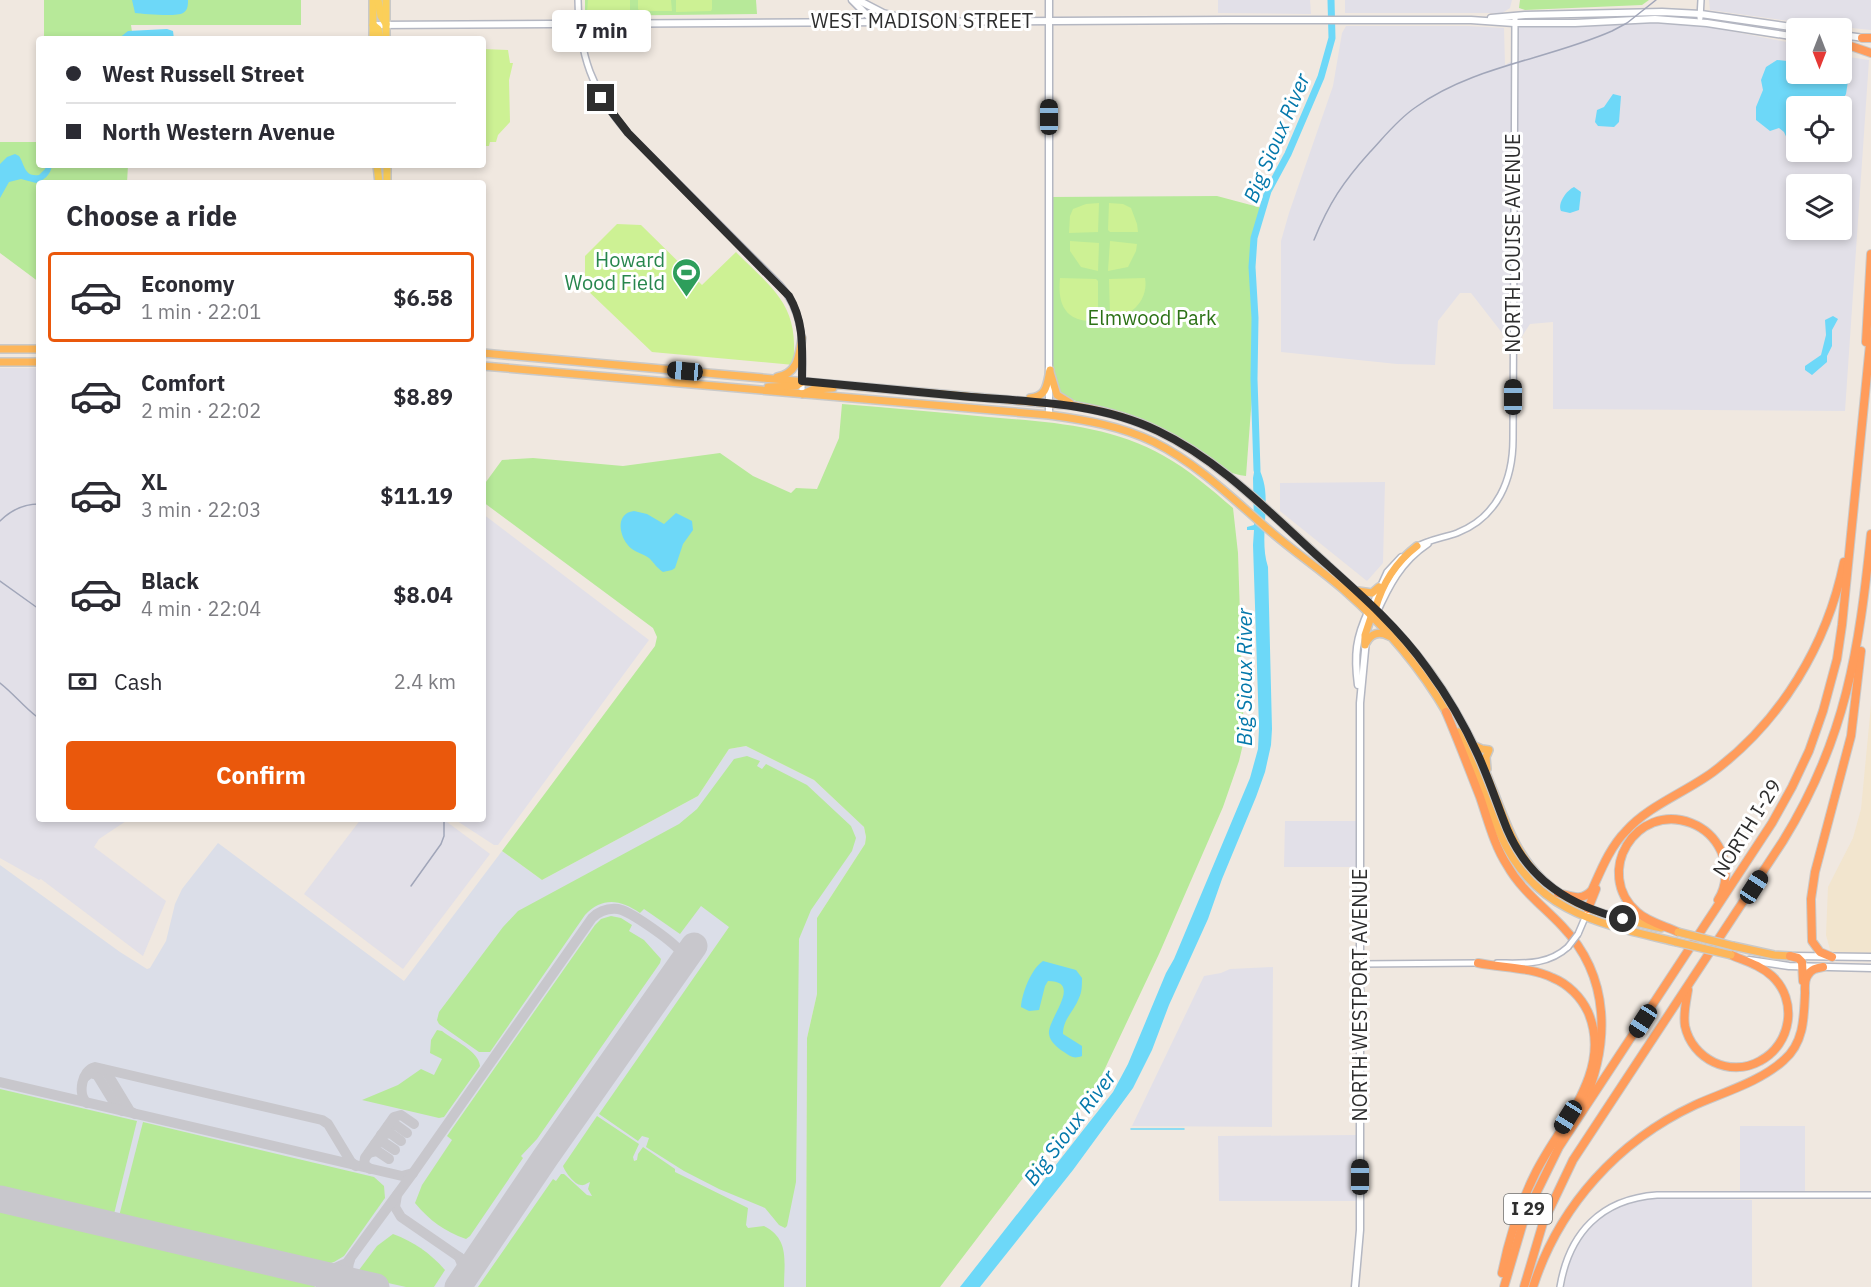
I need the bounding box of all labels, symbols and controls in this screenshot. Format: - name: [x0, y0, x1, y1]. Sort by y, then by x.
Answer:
- street label: WEST MADISON STREET: [811, 7, 1033, 34]
- callout: 7 min: [552, 11, 650, 53]
- text: 7 min: [575, 17, 628, 44]
- north arrow: [1786, 18, 1852, 84]
- map controls: [1786, 18, 1852, 240]
- text: West Russell Street: [102, 59, 304, 88]
- water label: Big Sioux River: [1236, 68, 1316, 206]
- route end: [587, 84, 614, 111]
- button: locate: [1786, 96, 1852, 162]
- car: [1040, 99, 1058, 135]
- text: North Western Avenue: [102, 117, 335, 146]
- street label: NORTH LOUISE AVENUE: [1499, 133, 1526, 353]
- button: layers: [1786, 174, 1852, 240]
- text: Choose a ride: [66, 198, 237, 233]
- place label: Howard Wood Field: [565, 246, 665, 296]
- sports icon: Howard Wood Field: [670, 256, 702, 298]
- text: Economy: [141, 269, 235, 298]
- icon: car: [69, 270, 123, 324]
- text: $6.58: [393, 283, 453, 312]
- text: 1 min · 22:01: [141, 298, 261, 325]
- park label: Elmwood Park: [1088, 304, 1217, 331]
- car: [666, 360, 704, 382]
- text: Comfort: [141, 368, 225, 397]
- icon: car: [69, 369, 123, 423]
- car: [1504, 379, 1522, 415]
- text: $8.89: [393, 382, 453, 411]
- text: 2 min · 22:02: [141, 397, 261, 424]
- text: XL: [141, 467, 167, 496]
- icon: car: [69, 468, 123, 522]
- text: $11.19: [380, 481, 453, 510]
- text: 3 min · 22:03: [141, 496, 261, 523]
- text: Black: [141, 566, 199, 595]
- icon: car: [69, 567, 123, 621]
- text: $8.04: [393, 580, 453, 609]
- text: 4 min · 22:04: [141, 595, 261, 622]
- water label: Big Sioux River: [1230, 607, 1258, 746]
- icon: cash: [66, 665, 99, 698]
- text: Cash: [114, 667, 163, 696]
- text: 2.4 km: [394, 668, 456, 695]
- button: Confirm: [66, 741, 456, 810]
- street label: NORTH I-29: [1706, 774, 1787, 882]
- car: [1737, 867, 1771, 907]
- street label: NORTH WESTPORT AVENUE: [1346, 868, 1373, 1122]
- route start: [1609, 905, 1636, 932]
- car: [1626, 1001, 1660, 1041]
- water label: Big Sioux River: [1017, 1063, 1123, 1191]
- car: [1551, 1097, 1585, 1137]
- car: [1351, 1159, 1369, 1195]
- road number: I 29: [1504, 1194, 1552, 1224]

